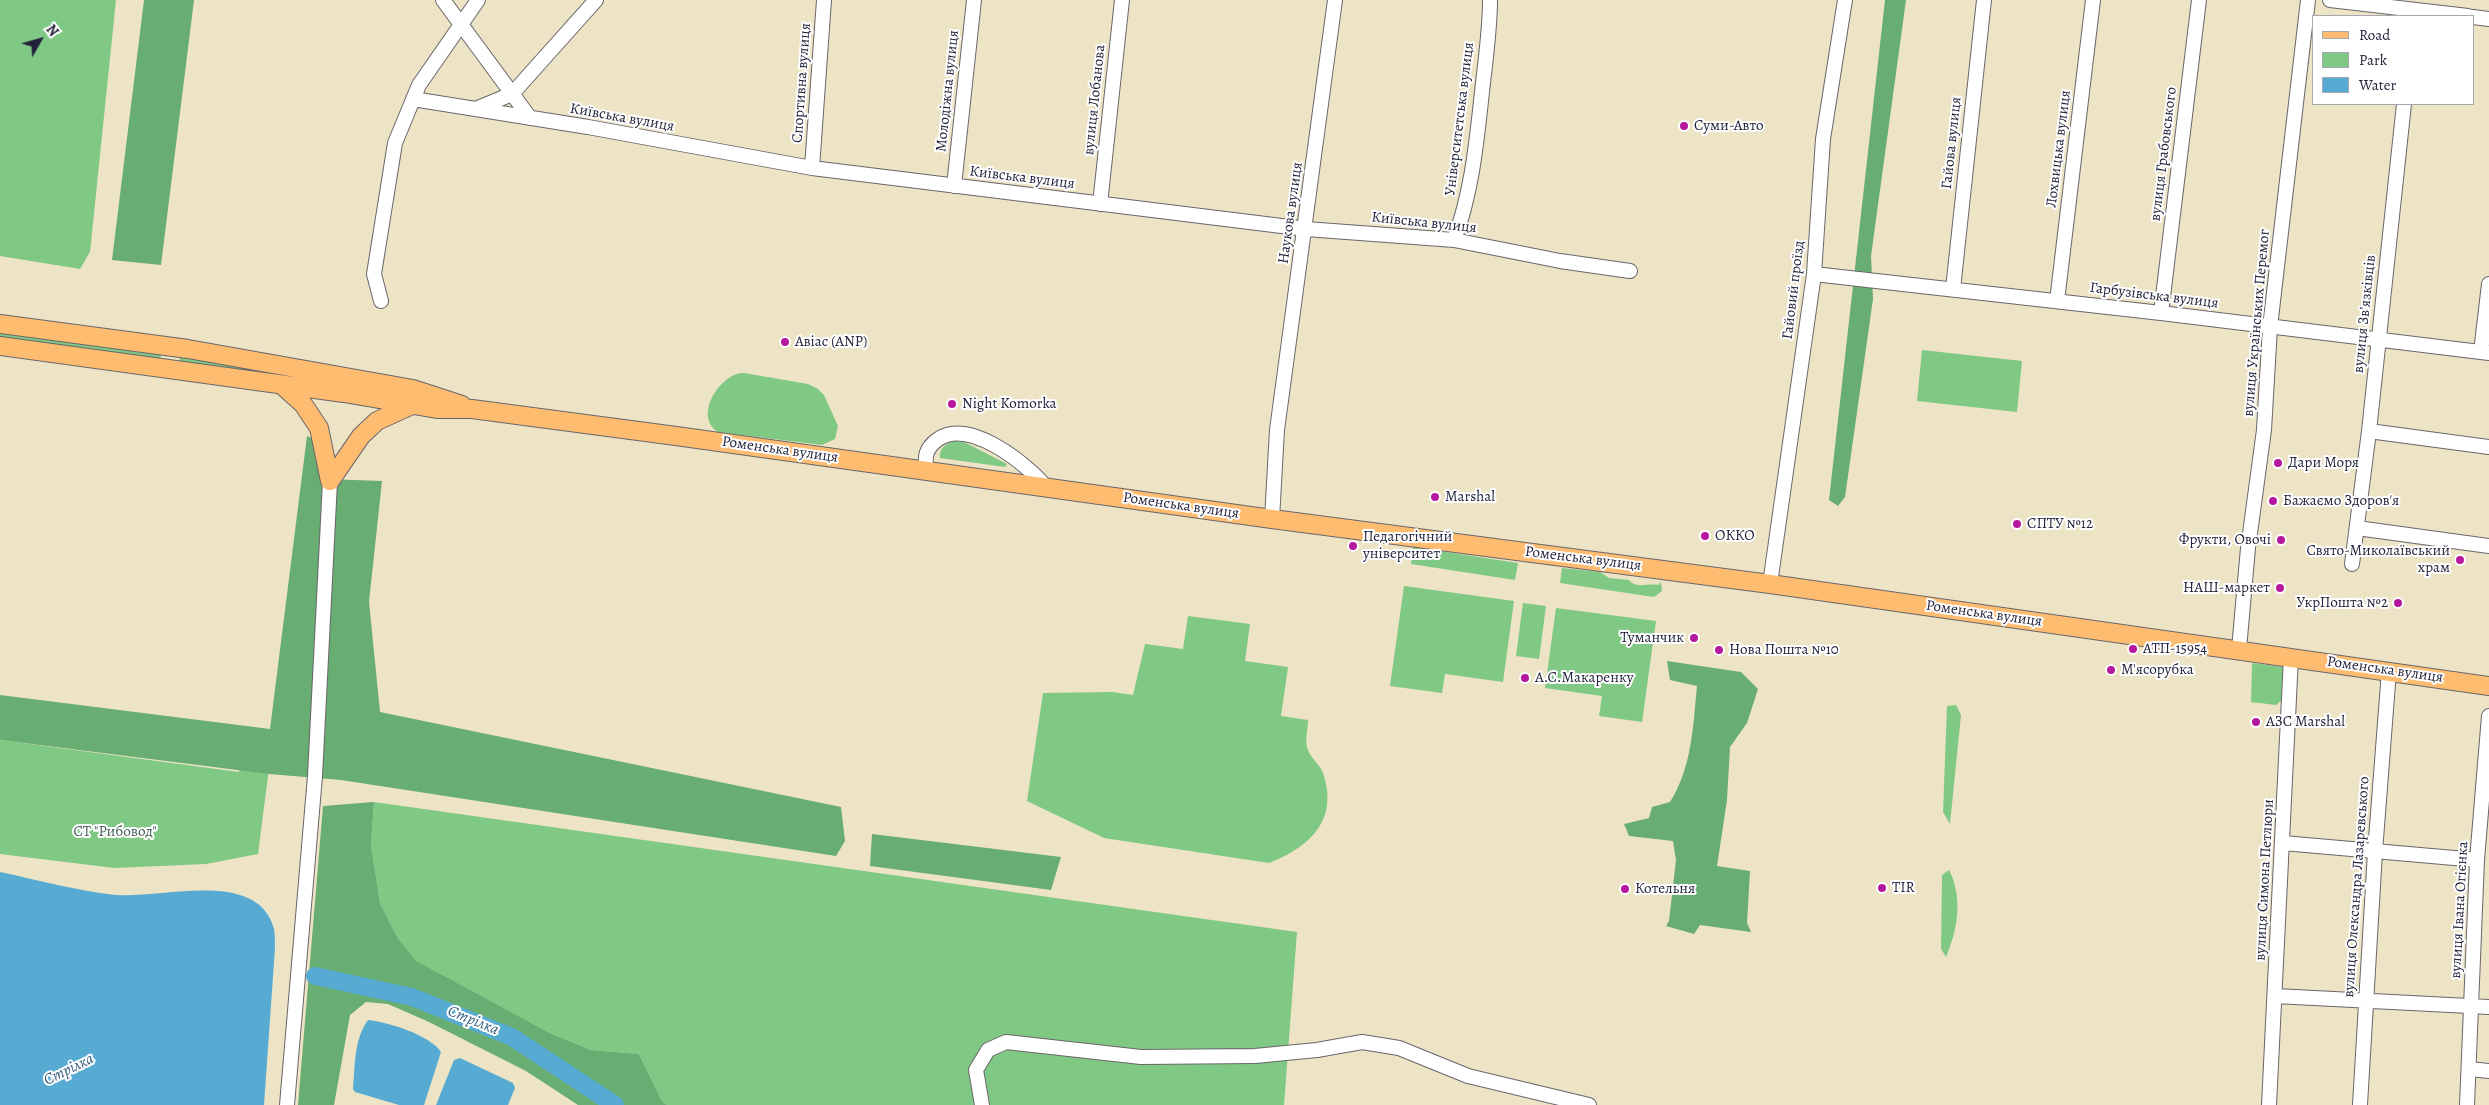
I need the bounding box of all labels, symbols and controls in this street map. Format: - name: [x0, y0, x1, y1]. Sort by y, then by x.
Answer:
- north arrow: [15, 15, 65, 65]
- legend: [2312, 15, 2474, 105]
- text: N: [42, 21, 63, 40]
- street label: Спортивна вулиця: [789, 23, 815, 143]
- text: Road: [2359, 25, 2390, 45]
- street label: Молодіжна вулиця: [933, 29, 963, 153]
- street label: Університетська вулиця: [1442, 41, 1478, 197]
- street label: вулиця Лобанова: [1080, 44, 1110, 156]
- text: Park: [2359, 50, 2387, 70]
- text: Water: [2359, 75, 2396, 95]
- street label: вулиця Грабовського: [2147, 86, 2181, 222]
- street label: Лохвицька вулиця: [2043, 89, 2075, 209]
- street label: Гайова вулиця: [1938, 96, 1966, 190]
- street label: Київська вулиця: [568, 100, 676, 136]
- place label: Суми-Авто: [1694, 117, 1764, 135]
- marker: Суми-Авто: [1678, 120, 1690, 132]
- street label: Наукова вулиця: [1275, 161, 1307, 265]
- street label: Київська вулиця: [968, 163, 1076, 193]
- street label: Київська вулиця: [1370, 209, 1478, 237]
- street label: вулиця Українських Перемог: [2240, 229, 2274, 417]
- street label: Гайовий проїзд: [1779, 240, 1809, 340]
- street label: вулиця Звʼязківців: [2350, 254, 2380, 374]
- street label: Гарбузівська вулиця: [2089, 279, 2219, 313]
- place label: Авіас (ANP): [795, 333, 867, 351]
- marker: Авіас (ANP): [779, 336, 791, 348]
- place label: Night Komorka: [962, 395, 1057, 413]
- marker: Night Komorka: [946, 398, 958, 410]
- street label: Роменська вулиця: [721, 433, 839, 467]
- place label: Дари Моря: [2288, 454, 2359, 472]
- marker: Дари Моря: [2272, 457, 2284, 469]
- place label: Marshal: [1445, 488, 1495, 506]
- street label: Роменська вулиця: [1122, 489, 1240, 523]
- marker: Marshal: [1429, 491, 1441, 503]
- place label: Бажаємо Здоров'я: [2283, 492, 2399, 510]
- marker: Бажаємо Здоров'я: [2267, 495, 2279, 507]
- place label: СПТУ №12: [2027, 515, 2093, 533]
- marker: СПТУ №12: [2011, 518, 2023, 530]
- place label: ОККО: [1715, 527, 1755, 545]
- place label: Педагогічний університет: [1363, 528, 1452, 563]
- marker: ОККО: [1699, 530, 1711, 542]
- place label: Фрукти, Овочі: [2179, 531, 2271, 549]
- marker: Фрукти, Овочі: [2275, 534, 2287, 546]
- marker: Педагогічний університет: [1347, 540, 1359, 552]
- place label: Свято-Миколаївський храм: [2306, 542, 2450, 577]
- street label: Роменська вулиця: [1524, 543, 1642, 575]
- marker: Свято-Миколаївський храм: [2454, 554, 2466, 566]
- place label: НАШ-маркет: [2183, 579, 2270, 597]
- marker: НАШ-маркет: [2274, 582, 2286, 594]
- place label: УкрПошта №2: [2296, 594, 2388, 612]
- street label: Роменська вулиця: [1925, 597, 2043, 631]
- marker: УкрПошта №2: [2392, 597, 2404, 609]
- place label: Туманчик: [1620, 629, 1684, 647]
- marker: Туманчик: [1688, 632, 1700, 644]
- place label: АТП-15954: [2143, 640, 2207, 658]
- place label: Нова Пошта №10: [1729, 641, 1839, 659]
- marker: АТП-15954: [2127, 643, 2139, 655]
- marker: Нова Пошта №10: [1713, 644, 1725, 656]
- street label: Роменська вулиця: [2326, 653, 2444, 687]
- place label: М'ясорубка: [2121, 661, 2194, 679]
- marker: М'ясорубка: [2105, 664, 2117, 676]
- place label: А.С.Макаренку: [1535, 669, 1633, 687]
- marker: А.С.Макаренку: [1519, 672, 1531, 684]
- place label: АЗС Marshal: [2266, 713, 2345, 731]
- marker: АЗС Marshal: [2250, 716, 2262, 728]
- street label: вулиця Олександра Лазаревського: [2340, 776, 2374, 998]
- street label: вулиця Симона Петлюри: [2252, 799, 2278, 961]
- park label: СТ "Рибовод": [73, 823, 157, 841]
- street label: вулиця Івана Огієнка: [2447, 841, 2473, 979]
- place label: TIR: [1892, 879, 1915, 897]
- place label: Котельня: [1635, 880, 1695, 898]
- marker: TIR: [1876, 882, 1888, 894]
- marker: Котельня: [1619, 883, 1631, 895]
- water label: Стрілка: [445, 1002, 501, 1040]
- water label: Стрілка: [41, 1050, 97, 1090]

